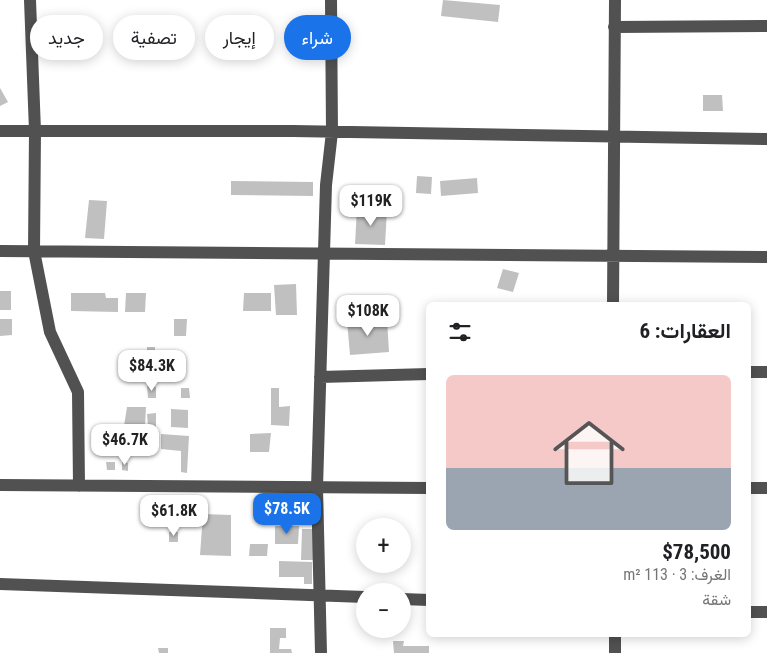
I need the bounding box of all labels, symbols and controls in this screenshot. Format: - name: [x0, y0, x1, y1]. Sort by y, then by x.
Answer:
- chip: جديد: [30, 15, 103, 60]
- chip: تصفية: [113, 15, 195, 60]
- chip: إيجار: [205, 15, 274, 60]
- chip: شراء: [284, 15, 351, 60]
- pin: $119K: [336, 184, 406, 227]
- text: $119K: [350, 191, 392, 210]
- pin: $108K: [333, 294, 403, 337]
- text: $108K: [347, 301, 389, 320]
- icon: filters: [446, 318, 474, 346]
- text: العقارات: 6: [639, 319, 731, 343]
- pin: $84.3K: [111, 350, 193, 392]
- text: $84.3K: [129, 356, 175, 375]
- icon: home: [544, 408, 634, 498]
- pin: $46.7K: [84, 424, 166, 466]
- text: $46.7K: [102, 430, 148, 449]
- pin: $78.5K: [246, 492, 328, 535]
- pin: $61.8K: [133, 494, 215, 537]
- text: $78.5K: [264, 499, 310, 518]
- text: $61.8K: [151, 501, 197, 520]
- map controls: [356, 518, 411, 638]
- button: +: [356, 518, 411, 573]
- text: $78,500: [662, 540, 731, 564]
- text: الغرف: 3 · 113 m²: [623, 565, 731, 584]
- button: −: [356, 583, 411, 638]
- text: شقة: [702, 590, 731, 609]

